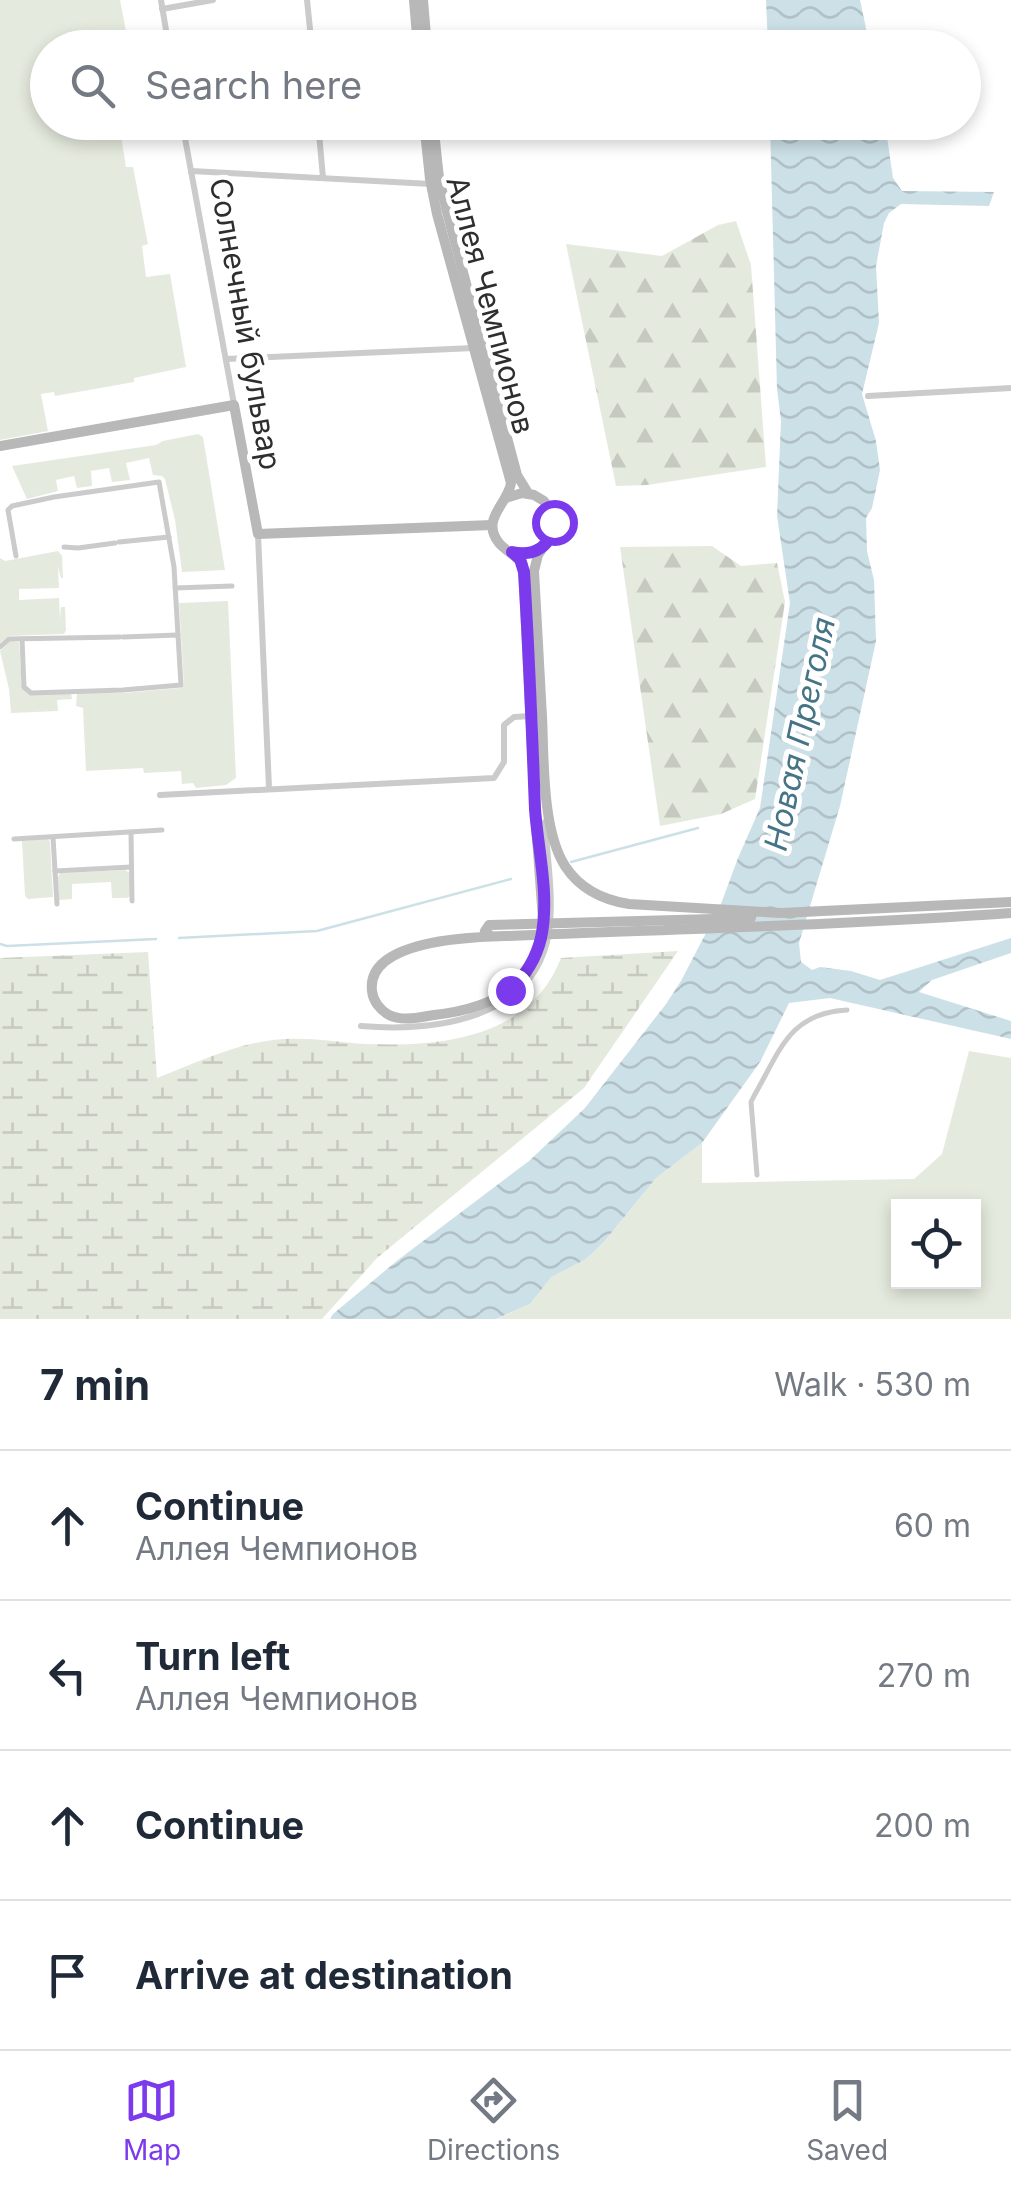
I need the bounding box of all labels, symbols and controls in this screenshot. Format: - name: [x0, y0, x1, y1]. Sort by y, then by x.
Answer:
- search box: [30, 30, 981, 140]
- icon: search: [65, 58, 120, 113]
- text: Search here: [145, 62, 362, 108]
- street label: Аллея Чемпионов: [439, 172, 543, 438]
- street label: Солнечный бульвар: [203, 175, 289, 472]
- route start: [532, 500, 578, 546]
- water label: Новая Преголя: [756, 614, 843, 854]
- route end: [488, 968, 534, 1014]
- map controls: [891, 1199, 981, 1289]
- button: locate: [891, 1199, 981, 1289]
- text: 7 min: [40, 1359, 150, 1410]
- text: Walk · 530 m: [774, 1365, 971, 1404]
- text: Continue: [135, 1483, 304, 1529]
- icon: ahead: [40, 1498, 95, 1553]
- text: 60 m: [894, 1506, 971, 1545]
- text: Аллея Чемпионов: [135, 1529, 418, 1568]
- text: Turn left: [135, 1633, 290, 1679]
- icon: left: [40, 1648, 95, 1703]
- text: 270 m: [877, 1656, 971, 1695]
- text: Аллея Чемпионов: [135, 1679, 418, 1718]
- icon: ahead: [40, 1798, 95, 1853]
- text: Continue: [135, 1802, 304, 1848]
- text: 200 m: [874, 1806, 971, 1845]
- icon: arrive: [40, 1948, 95, 2003]
- text: Arrive at destination: [135, 1952, 513, 1998]
- tab: Map: [123, 2073, 181, 2167]
- tab: Directions: [427, 2073, 560, 2167]
- tab: Saved: [806, 2073, 888, 2167]

